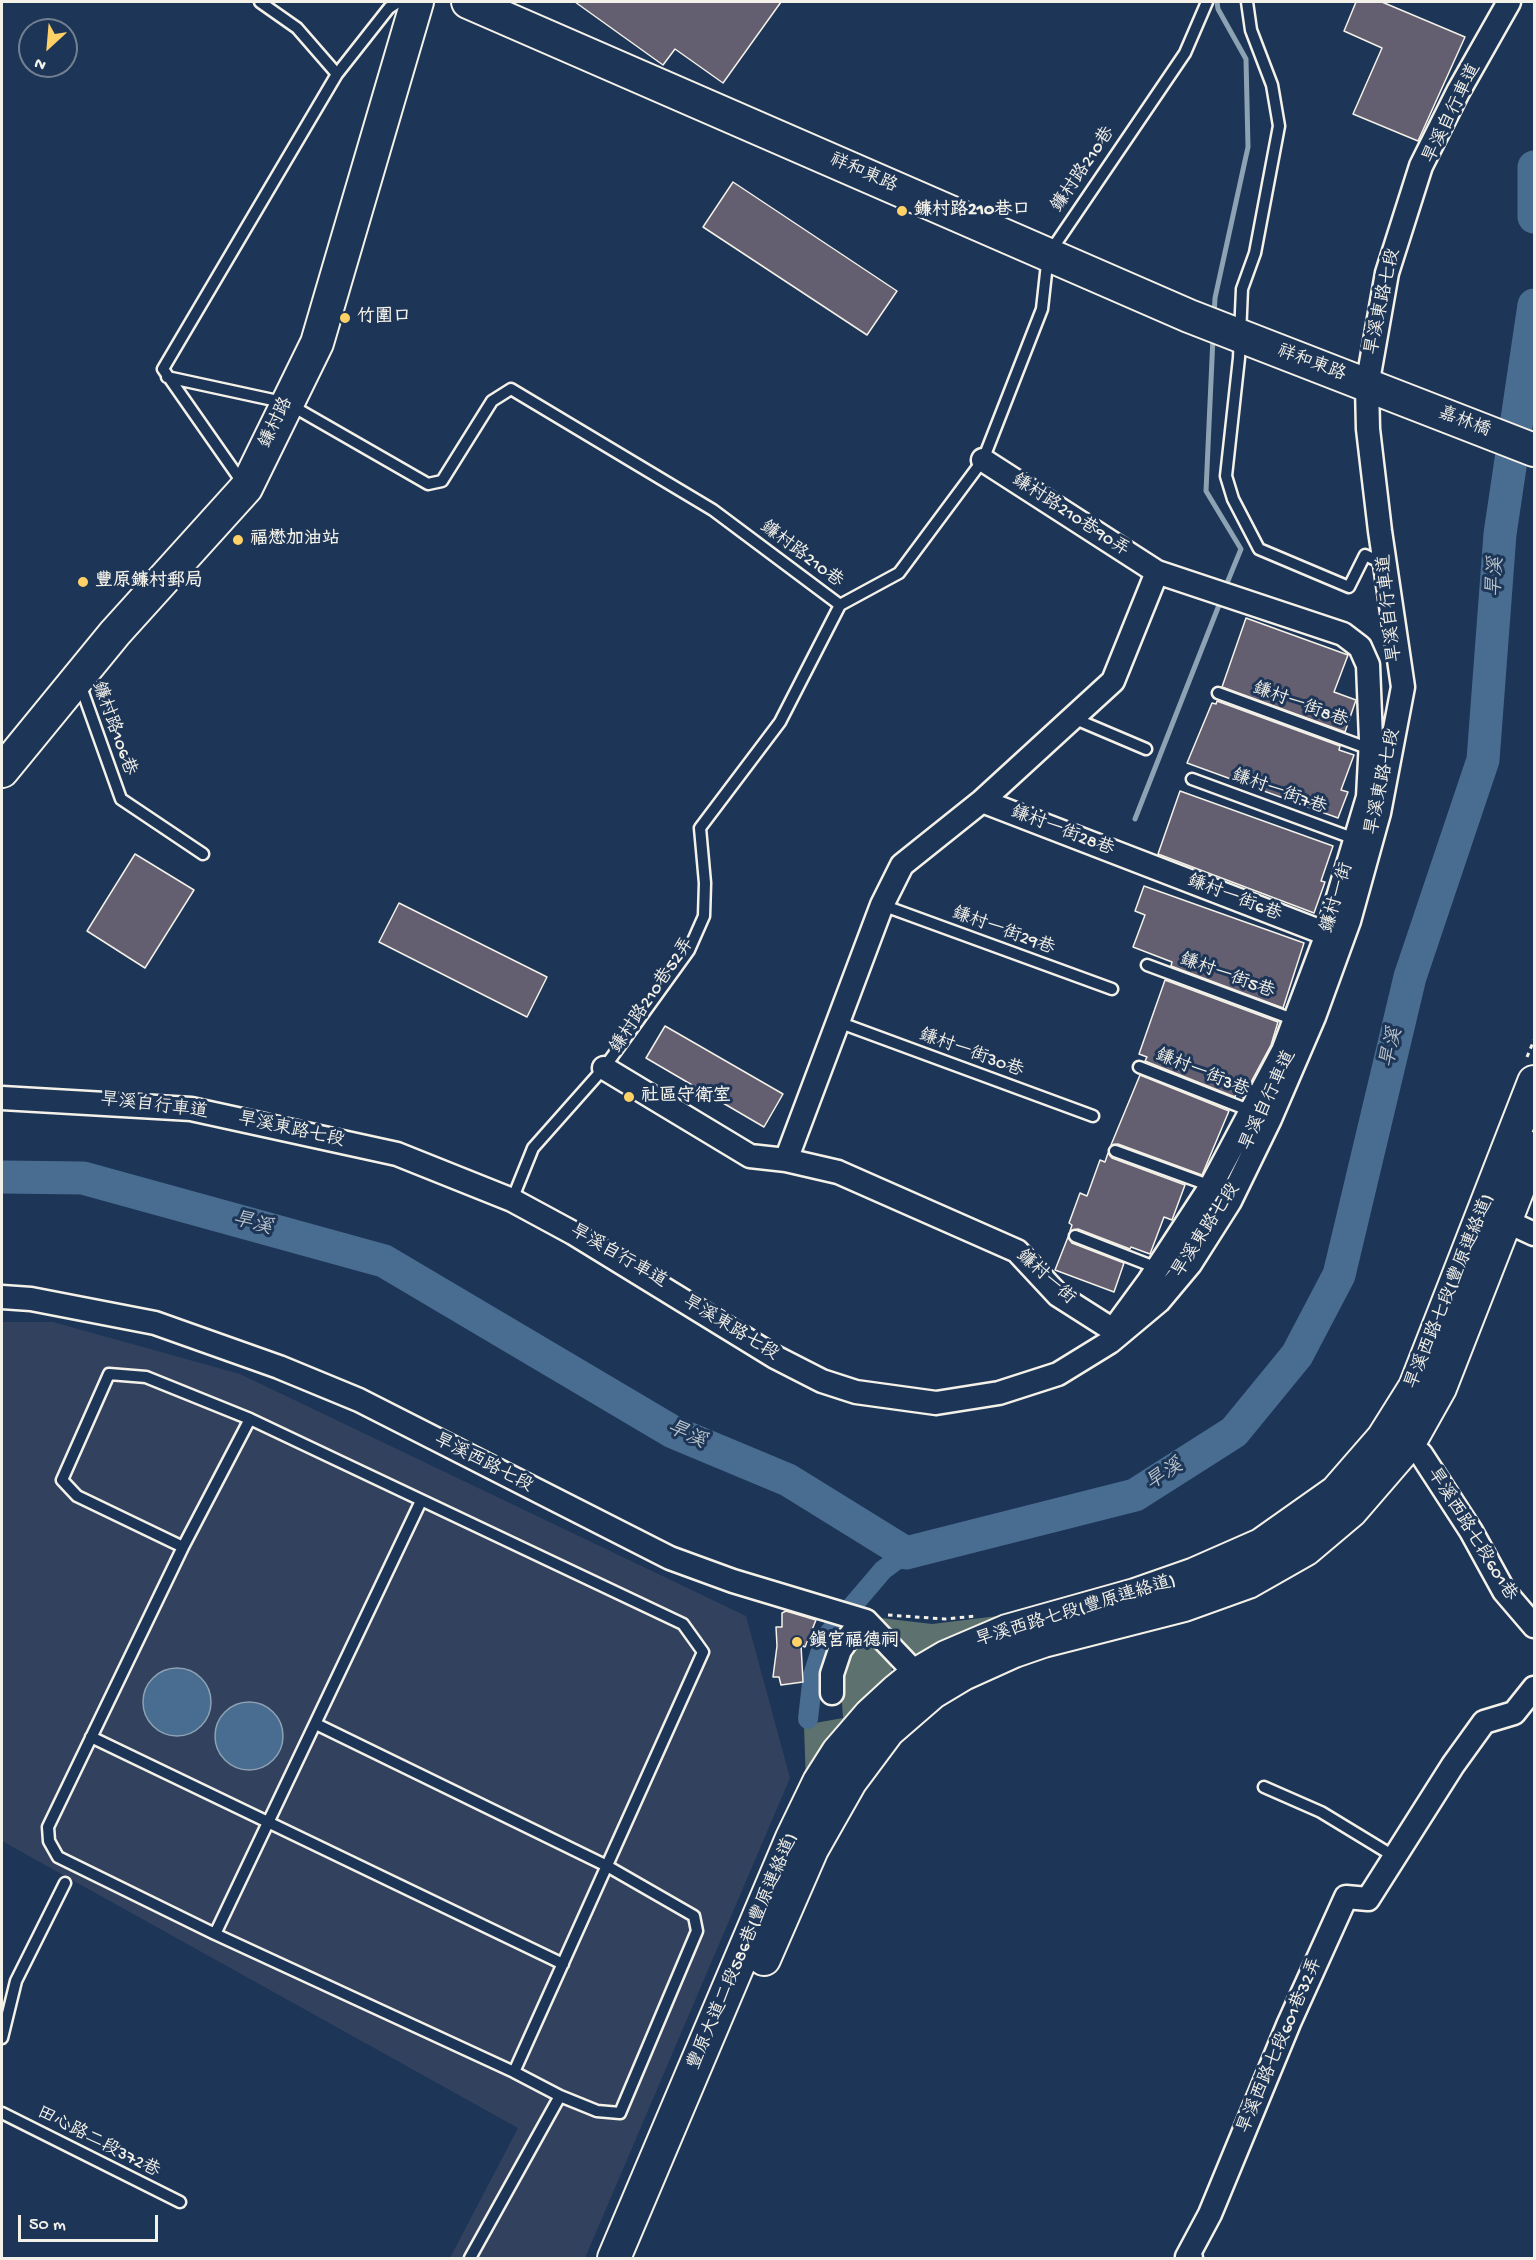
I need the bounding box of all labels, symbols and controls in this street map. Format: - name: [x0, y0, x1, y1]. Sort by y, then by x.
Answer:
- north arrow: [18, 18, 78, 78]
- text: N: [32, 52, 50, 74]
- street label: 旱溪自行車道: [1420, 61, 1486, 167]
- street label: 鐮村路210巷: [1048, 123, 1120, 217]
- street label: 祥和東路: [826, 149, 900, 199]
- place label: 鐮村路210巷口: [914, 200, 1030, 222]
- marker: 鐮村路210巷口: [895, 204, 909, 218]
- street label: 旱溪東路七段: [1362, 247, 1406, 357]
- place label: 竹圍口: [357, 307, 411, 329]
- marker: 竹圍口: [338, 311, 352, 325]
- street label: 祥和東路: [1274, 341, 1348, 387]
- street label: 鎌村路: [255, 394, 299, 452]
- street label: 嘉林橋: [1435, 403, 1493, 443]
- street label: 鎌村路210巷90弄: [1007, 470, 1133, 562]
- street label: 鐮村路210巷: [755, 517, 847, 593]
- place label: 福懋加油站: [250, 529, 340, 551]
- marker: 福懋加油站: [231, 533, 245, 547]
- street label: 旱溪自行車道: [1375, 553, 1407, 663]
- water label: 旱溪: [1484, 556, 1510, 598]
- place label: 豐原鐮村郵局: [95, 571, 203, 593]
- marker: 豐原鐮村郵局: [76, 575, 90, 589]
- street label: 鐮村路106巷: [86, 679, 140, 779]
- street label: 鎌村一街8巷: [1249, 679, 1351, 733]
- street label: 旱溪東路七段: [1362, 727, 1406, 837]
- street label: 鎌村一街7巷: [1229, 766, 1329, 820]
- street label: 鎌村一街28巷: [1007, 802, 1117, 862]
- street label: 鐮村一街: [1317, 860, 1359, 936]
- street label: 鎌村一街6巷: [1184, 871, 1284, 927]
- street label: 鎌村一街29巷: [949, 903, 1057, 961]
- street label: 鎌村路210巷52弄: [606, 934, 700, 1058]
- street label: 鎌村一街5巷: [1177, 950, 1277, 1004]
- street label: 鎌村一街30巷: [916, 1025, 1026, 1083]
- water label: 旱溪: [1377, 1026, 1409, 1070]
- street label: 鎌村一街3巷: [1152, 1045, 1252, 1103]
- street label: 旱溪自行車道: [1236, 1047, 1302, 1155]
- place label: 社區守衛室: [641, 1086, 731, 1108]
- street label: 旱溪自行車道: [99, 1090, 209, 1124]
- marker: 社區守衛室: [622, 1090, 636, 1104]
- street label: 旱溪東路七段: [236, 1109, 346, 1153]
- street label: 旱溪東路七段: [1169, 1180, 1245, 1282]
- street label: 旱溪西路七段(豐原連絡道): [1402, 1191, 1500, 1393]
- water label: 旱溪: [230, 1208, 274, 1242]
- street label: 旱溪自行車道: [566, 1221, 670, 1293]
- street label: 鐮村一街: [1011, 1246, 1079, 1310]
- street label: 旱溪東路七段: [678, 1292, 782, 1366]
- water label: 旱溪: [663, 1417, 709, 1455]
- street label: 旱溪西路七段: [430, 1430, 536, 1498]
- water label: 旱溪: [1142, 1455, 1188, 1497]
- street label: 旱溪西路七段601巷: [1421, 1465, 1521, 1605]
- street label: 旱溪西路七段(豐原連絡道): [973, 1571, 1179, 1653]
- place label: 鎮宮福德祠: [809, 1631, 899, 1653]
- marker: 鎮宮福德祠: [790, 1635, 804, 1649]
- street label: 豐原大道二段586巷(豐原連絡道): [684, 1831, 804, 2073]
- street label: 旱溪西路七段601巷32弄: [1234, 1955, 1328, 2137]
- street label: 田心路二段372巷: [33, 2103, 163, 2183]
- scale bar: [21, 2203, 160, 2241]
- text: 50 m: [29, 2215, 66, 2236]

